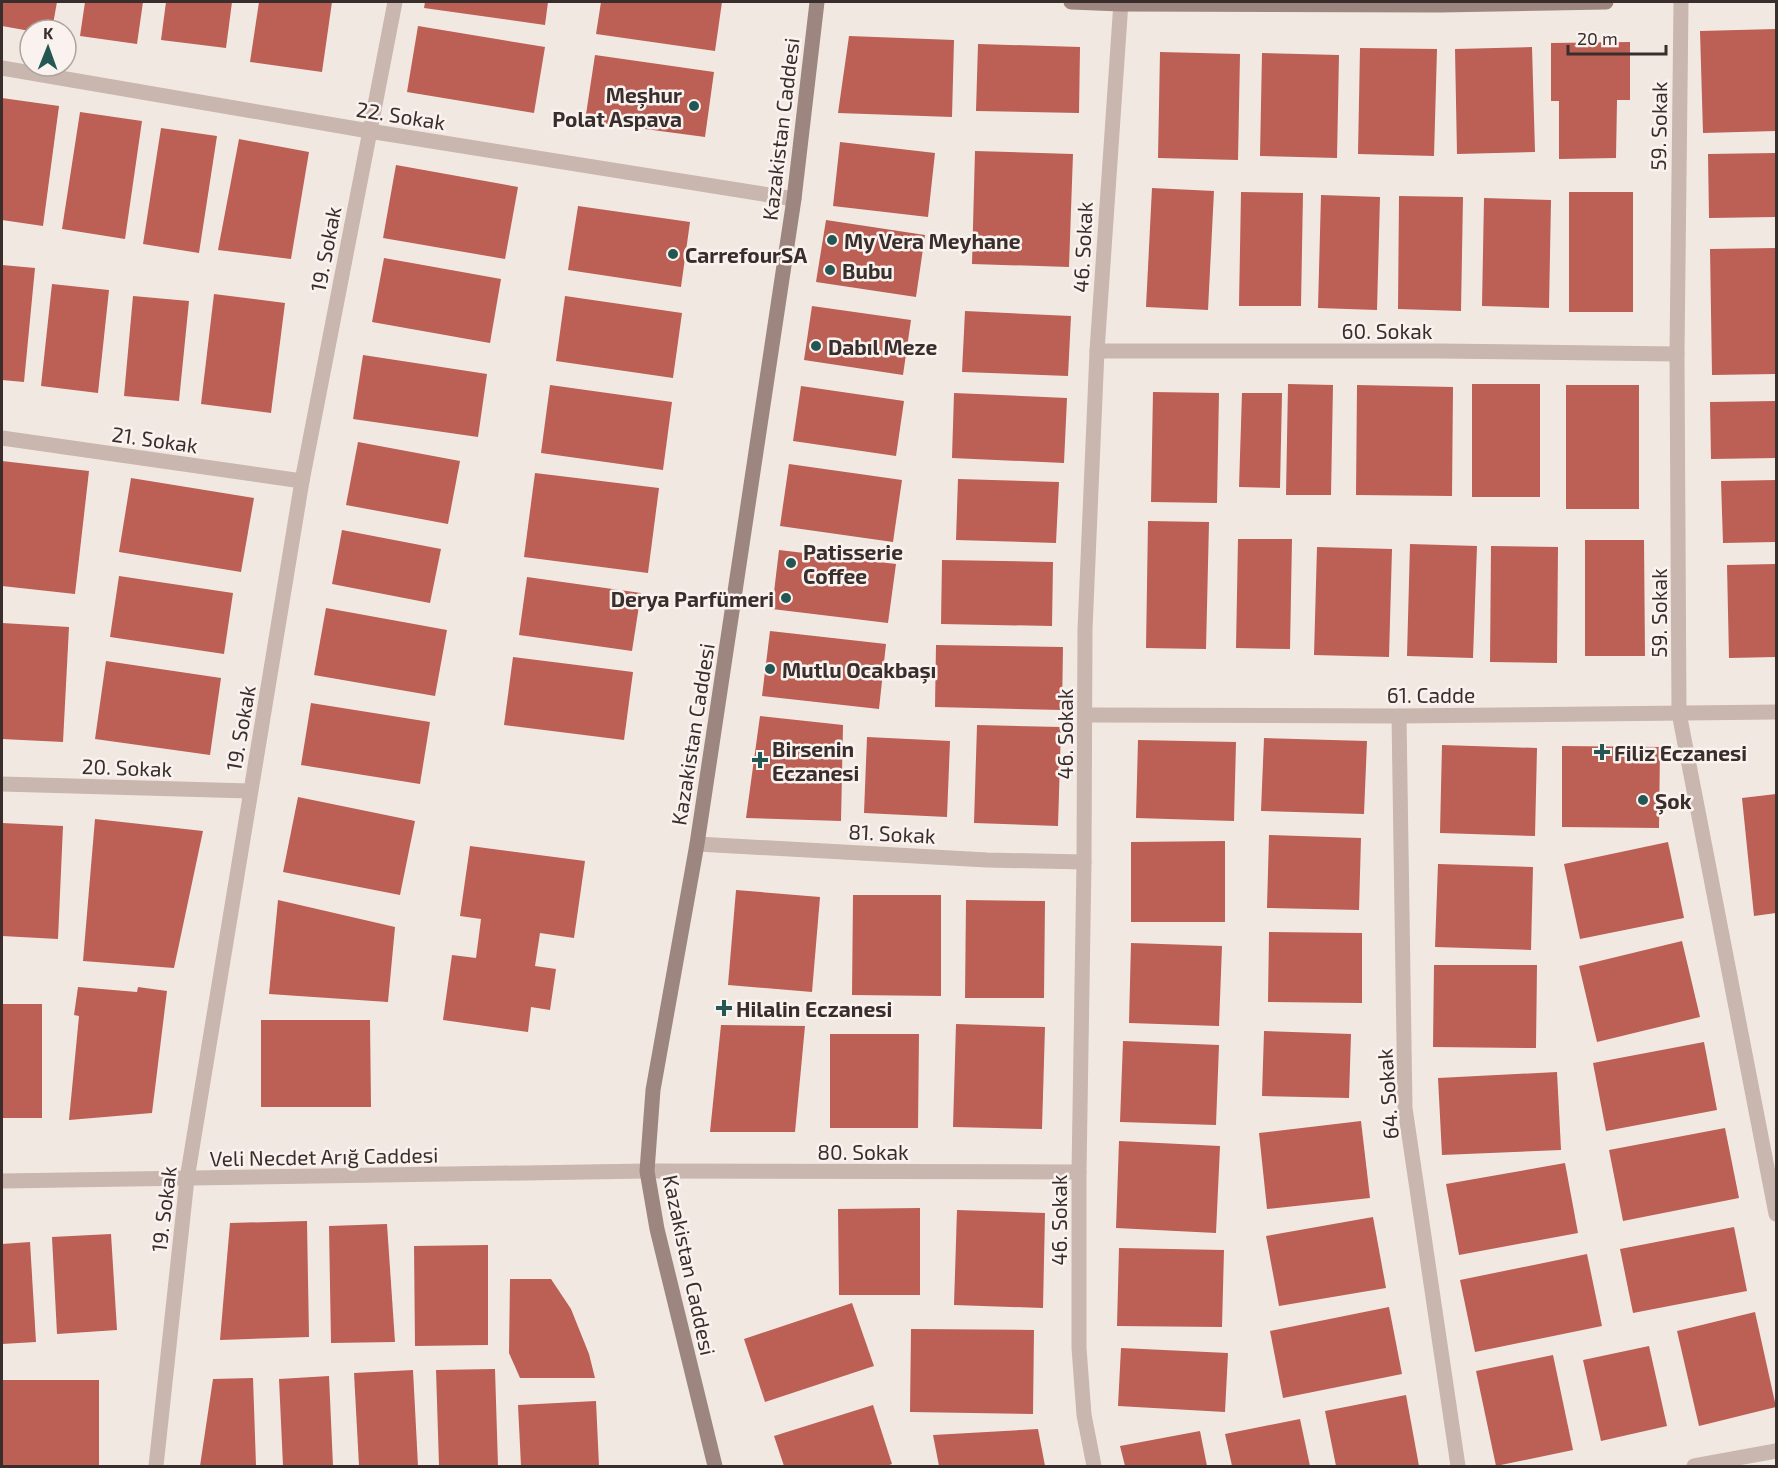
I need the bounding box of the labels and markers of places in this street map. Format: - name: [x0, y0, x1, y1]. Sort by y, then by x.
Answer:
- place label: Meşhur Polat Aspava: [552, 82, 682, 131]
- marker: Meşhur Polat Aspava: [687, 99, 701, 113]
- place label: My Vera Meyhane: [844, 228, 1021, 254]
- marker: My Vera Meyhane: [825, 233, 839, 247]
- place label: CarrefourSA: [685, 242, 807, 267]
- marker: CarrefourSA: [666, 247, 680, 261]
- place label: Bubu: [842, 258, 893, 283]
- marker: Bubu: [823, 263, 837, 277]
- place label: Dabıl Meze: [828, 334, 938, 359]
- marker: Dabıl Meze: [809, 339, 823, 353]
- place label: Patisserie Coffee: [803, 539, 903, 588]
- marker: Patisserie Coffee: [784, 556, 798, 570]
- place label: Derya Parfümeri: [611, 586, 774, 612]
- marker: Derya Parfümeri: [779, 591, 793, 605]
- place label: Mutlu Ocakbaşı: [782, 657, 936, 684]
- marker: Mutlu Ocakbaşı: [763, 662, 777, 676]
- place label: Birsenin Eczanesi: [772, 736, 859, 785]
- place label: Filiz Eczanesi: [1614, 740, 1747, 765]
- marker: Filiz Eczanesi: [1595, 745, 1609, 759]
- marker: Birsenin Eczanesi: [753, 753, 767, 767]
- place label: Şok: [1655, 788, 1692, 815]
- marker: Şok: [1636, 793, 1650, 807]
- place label: Hilalin Eczanesi: [736, 996, 892, 1021]
- marker: Hilalin Eczanesi: [717, 1001, 731, 1015]

